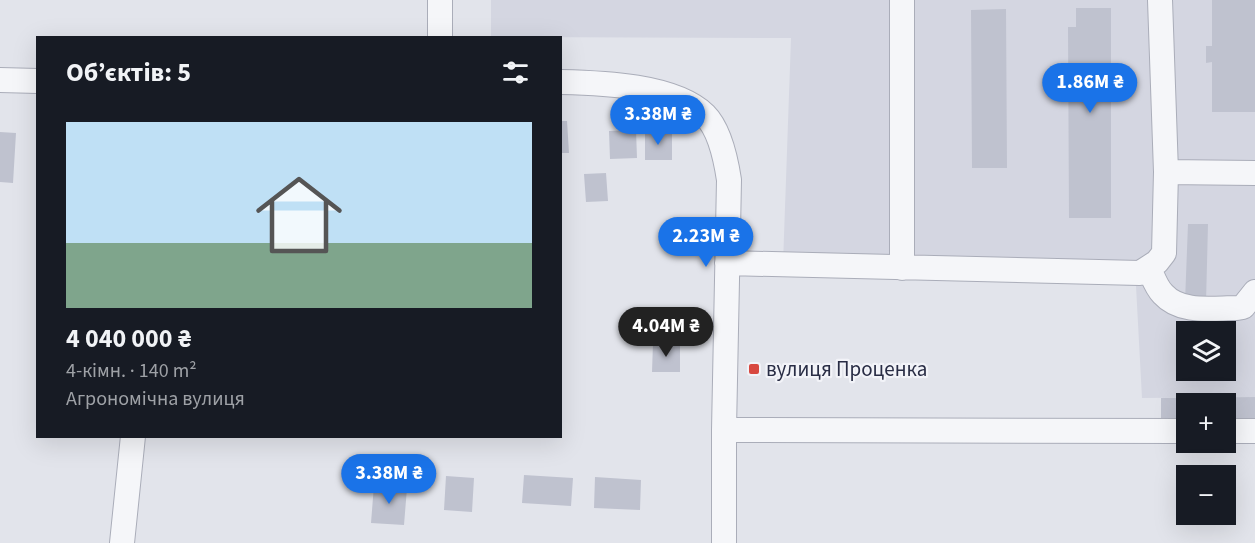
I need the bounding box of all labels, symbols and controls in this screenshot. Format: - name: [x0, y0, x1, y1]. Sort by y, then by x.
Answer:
- text: Об’єктів: 5: [66, 54, 191, 91]
- icon: filters: [499, 56, 532, 89]
- pin: 1.86M ₴: [1035, 63, 1145, 114]
- text: 1.86M ₴: [1056, 68, 1124, 96]
- pin: 3.38M ₴: [603, 95, 713, 146]
- text: 3.38M ₴: [624, 100, 692, 128]
- icon: home: [245, 161, 353, 269]
- pin: 2.23M ₴: [651, 217, 761, 268]
- text: 2.23M ₴: [672, 222, 740, 250]
- pin: 4.04M ₴: [611, 307, 721, 358]
- text: 4.04M ₴: [632, 312, 700, 340]
- text: 4 040 000 ₴: [66, 320, 191, 357]
- map controls: [1176, 321, 1236, 525]
- button: layers: [1176, 321, 1236, 381]
- place label: вулиця Проценка: [766, 354, 927, 384]
- text: 4-кімн. · 140 m²: [66, 357, 197, 385]
- marker: вулиця Проценка: [747, 362, 761, 376]
- text: Агрономічна вулиця: [66, 385, 245, 413]
- button: +: [1176, 393, 1236, 453]
- pin: 3.38M ₴: [334, 454, 444, 505]
- text: 3.38M ₴: [355, 459, 423, 487]
- button: −: [1176, 465, 1236, 525]

